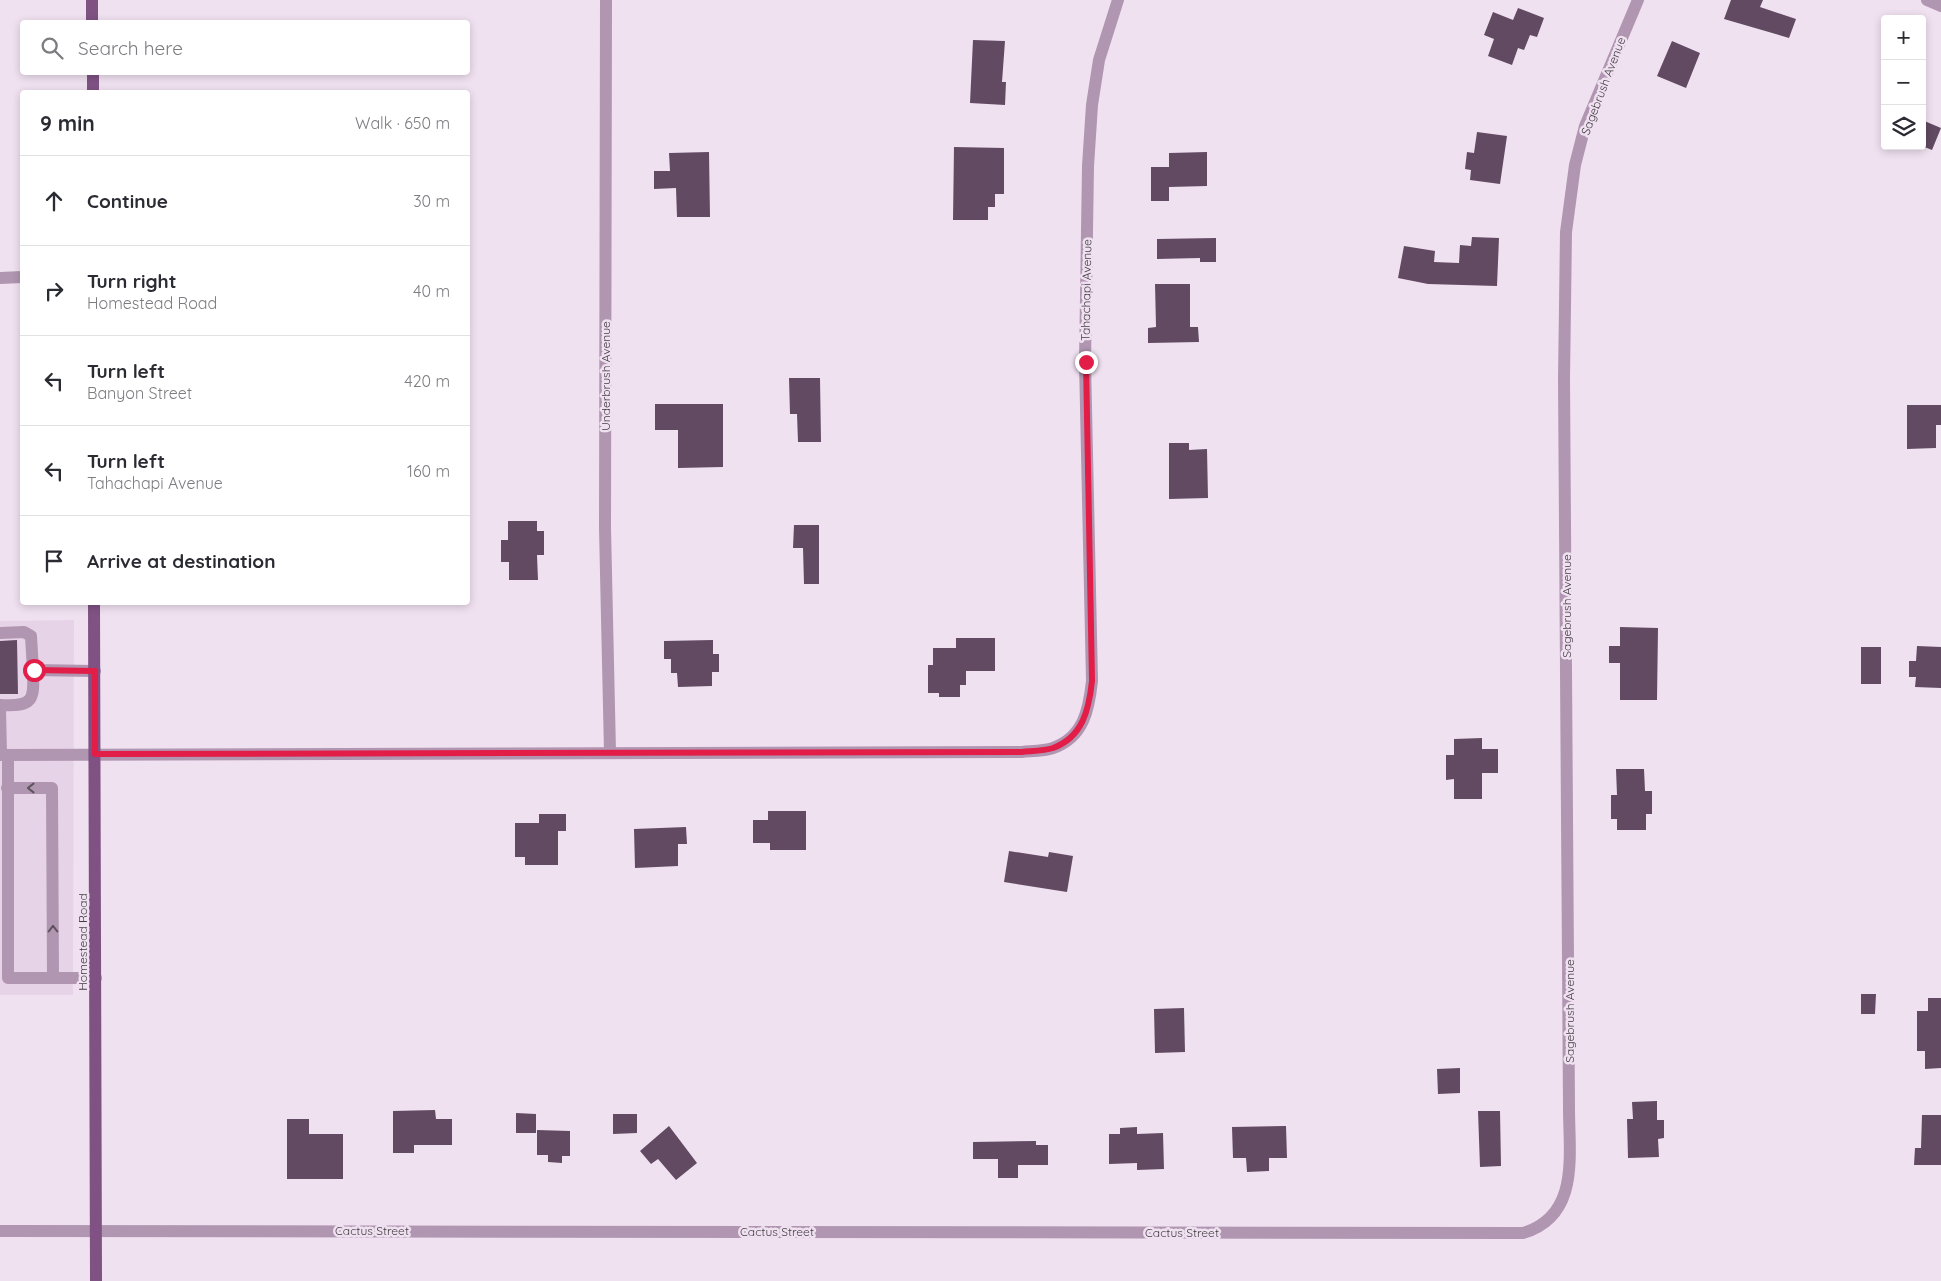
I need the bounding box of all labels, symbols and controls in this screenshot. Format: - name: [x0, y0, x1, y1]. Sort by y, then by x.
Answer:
- map controls: [1881, 15, 1926, 150]
- button: +: [1881, 15, 1926, 60]
- search box: [20, 20, 470, 75]
- icon: search: [38, 34, 66, 62]
- street label: Sagebrush Avenue: [1577, 35, 1629, 137]
- text: Search here: [78, 36, 183, 60]
- button: −: [1881, 60, 1926, 105]
- button: layers: [1881, 105, 1926, 150]
- text: 9 min: [40, 110, 95, 136]
- text: Walk · 650 m: [355, 113, 450, 133]
- icon: ahead: [40, 187, 68, 215]
- text: Continue: [87, 189, 168, 213]
- text: 30 m: [413, 191, 450, 211]
- street label: Tahachapi Avenue: [1078, 239, 1094, 341]
- text: Turn right: [87, 269, 176, 293]
- icon: right: [40, 277, 68, 305]
- text: 40 m: [413, 281, 450, 301]
- text: Homestead Road: [87, 293, 217, 313]
- street label: Underbrush Avenue: [598, 321, 613, 431]
- route end: [1075, 351, 1098, 374]
- text: Turn left: [87, 359, 165, 383]
- icon: left: [40, 367, 68, 395]
- text: 420 m: [404, 371, 450, 391]
- text: Banyon Street: [87, 383, 192, 403]
- text: Turn left: [87, 449, 165, 473]
- icon: left: [40, 457, 68, 485]
- text: 160 m: [407, 461, 450, 481]
- text: Tahachapi Avenue: [87, 473, 223, 493]
- icon: arrive: [40, 547, 68, 575]
- text: Arrive at destination: [87, 549, 276, 573]
- street label: Sagebrush Avenue: [1559, 554, 1574, 658]
- route start: [23, 659, 46, 682]
- one-way arrow: [26, 783, 34, 793]
- street label: Homestead Road: [75, 893, 90, 991]
- one-way arrow: [48, 925, 58, 932]
- street label: Sagebrush Avenue: [1562, 959, 1577, 1063]
- street label: Cactus Street: [335, 1223, 409, 1238]
- street label: Cactus Street: [740, 1224, 814, 1239]
- street label: Cactus Street: [1145, 1225, 1219, 1240]

